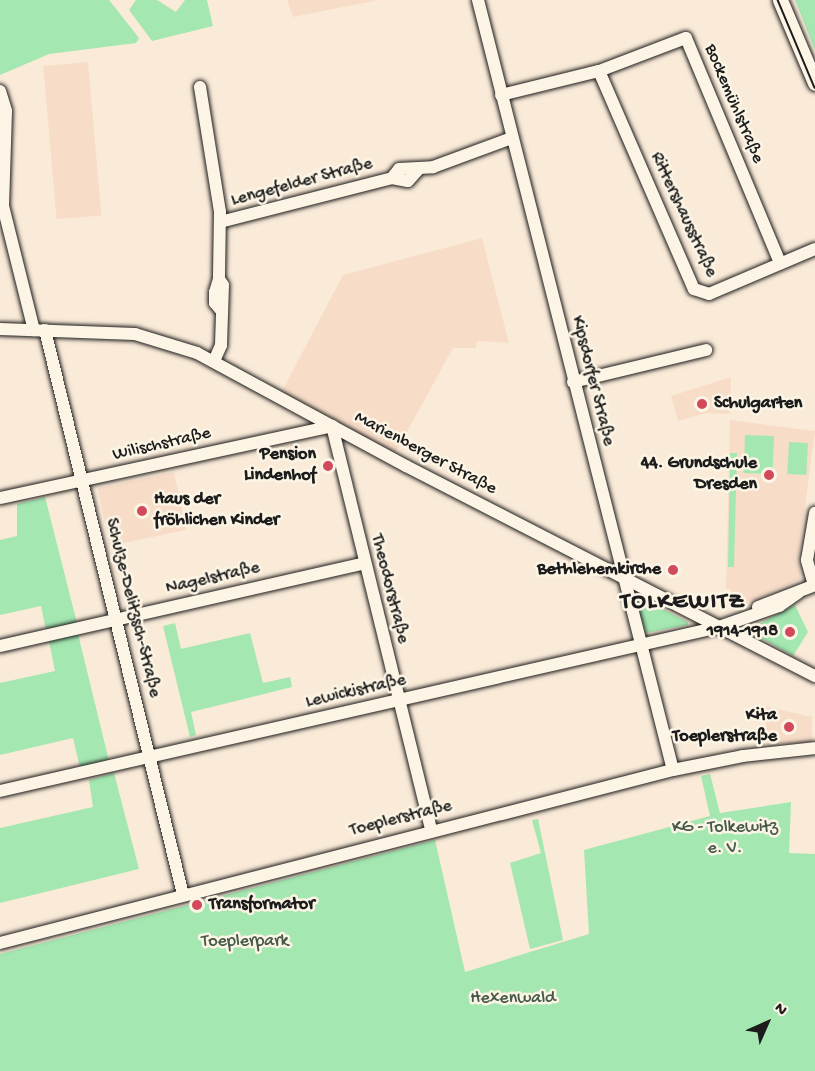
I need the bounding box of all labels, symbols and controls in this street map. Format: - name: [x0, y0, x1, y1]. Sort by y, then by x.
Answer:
- street label: Bockemühlstraße: [698, 41, 768, 167]
- street label: Rittershausstraße: [645, 149, 721, 281]
- street label: Lengefelder Straße: [229, 154, 375, 212]
- street label: Kipsdorfer Straße: [565, 314, 619, 448]
- place label: Schulgarten: [714, 393, 802, 415]
- marker: Schulgarten: [695, 397, 709, 411]
- street label: Marienberger Straße: [350, 407, 500, 501]
- street label: Wilischstraße: [111, 423, 213, 467]
- place label: Pension Lindenhof: [244, 445, 316, 488]
- place label: 44. Grundschule Dresden: [641, 454, 757, 496]
- marker: Pension Lindenhof: [321, 459, 335, 473]
- marker: 44. Grundschule Dresden: [762, 468, 776, 482]
- place label: Haus der fröhlichen Kinder: [154, 490, 279, 532]
- marker: Haus der fröhlichen Kinder: [135, 504, 149, 518]
- street label: Schulze-Delitzsch-Straße: [99, 516, 165, 700]
- street label: Theodorstraße: [365, 532, 413, 646]
- street label: Nagelstraße: [164, 558, 262, 600]
- place label: Bethlehemkirche: [537, 559, 661, 581]
- marker: Bethlehemkirche: [666, 563, 680, 577]
- district label: TOLKEWITZ: [620, 589, 746, 617]
- place label: 1914-1918: [707, 621, 778, 643]
- marker: 1914-1918: [783, 625, 797, 639]
- street label: Lewickistraße: [304, 670, 408, 714]
- place label: Kita Toeplerstraße: [672, 706, 777, 748]
- marker: Kita Toeplerstraße: [782, 720, 796, 734]
- street label: Toeplerstraße: [348, 796, 454, 842]
- park label: KG - Tolkewitz e. V.: [672, 818, 778, 860]
- place label: Transformator: [209, 894, 315, 916]
- marker: Transformator: [190, 898, 204, 912]
- park label: Toeplerpark: [201, 931, 289, 953]
- park label: Hexenwald: [470, 988, 556, 1010]
- north arrow: [737, 993, 797, 1053]
- text: N: [770, 999, 790, 1020]

